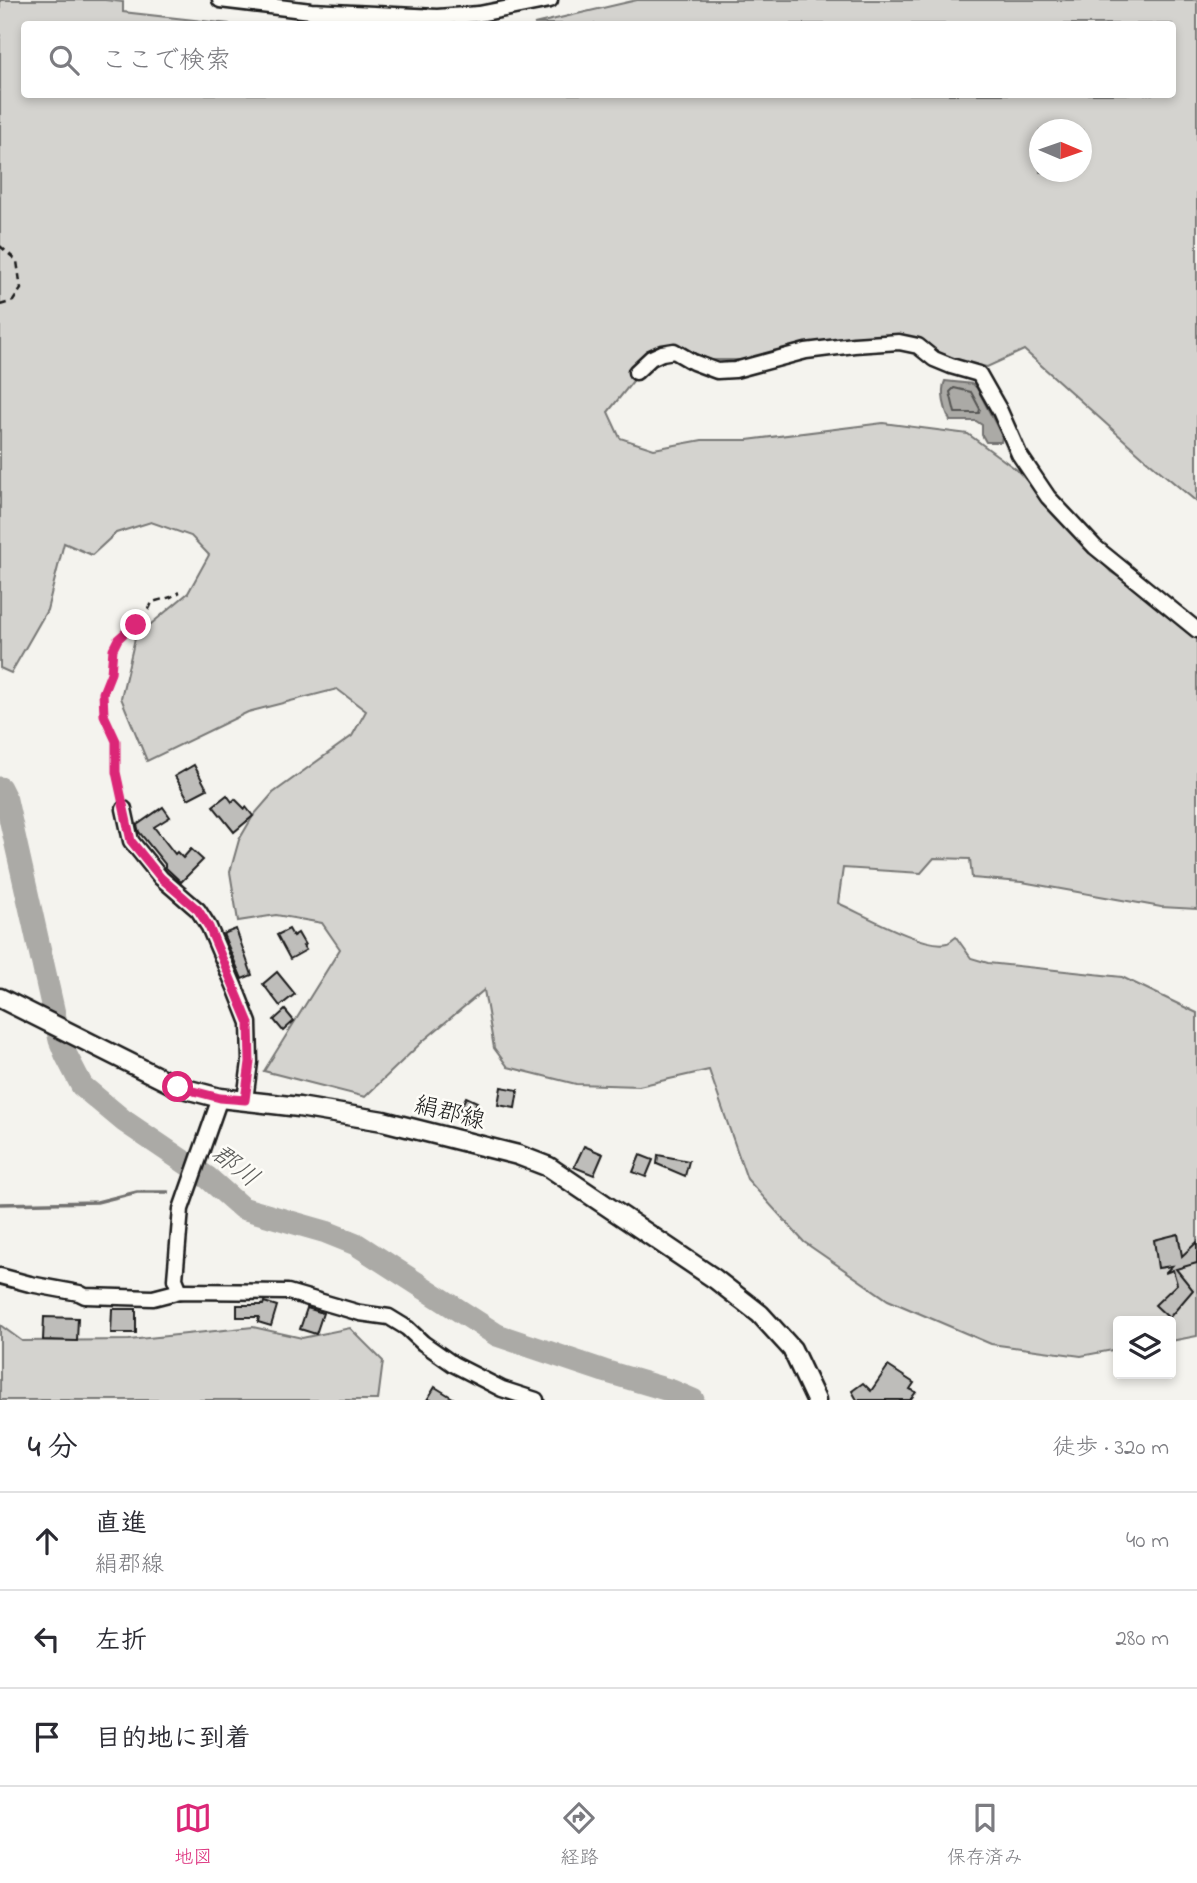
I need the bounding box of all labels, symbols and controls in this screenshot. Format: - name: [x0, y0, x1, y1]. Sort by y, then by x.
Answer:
- search box: [21, 21, 1176, 98]
- icon: search: [45, 41, 83, 79]
- text: ここで検索: [101, 43, 231, 81]
- north arrow: [1029, 119, 1092, 182]
- route end: [120, 609, 151, 640]
- route start: [162, 1071, 193, 1102]
- street label: 絹郡線: [410, 1089, 489, 1140]
- water label: 郡川: [202, 1137, 266, 1198]
- map controls: [1113, 1316, 1176, 1379]
- button: layers: [1113, 1316, 1176, 1379]
- text: 4 分: [28, 1427, 78, 1471]
- text: 徒歩 · 320 m: [1052, 1432, 1169, 1465]
- text: 直進: [95, 1506, 147, 1544]
- icon: ahead: [28, 1522, 66, 1560]
- text: 40 m: [1126, 1525, 1169, 1558]
- text: 絹郡線: [95, 1549, 164, 1582]
- icon: left: [28, 1620, 66, 1658]
- text: 左折: [95, 1623, 147, 1661]
- text: 280 m: [1115, 1623, 1169, 1656]
- icon: arrive: [28, 1718, 66, 1756]
- text: 目的地に到着: [95, 1721, 251, 1759]
- tab: 地図: [174, 1799, 212, 1872]
- tab: 経路: [560, 1799, 599, 1872]
- tab: 保存済み: [947, 1799, 1023, 1872]

